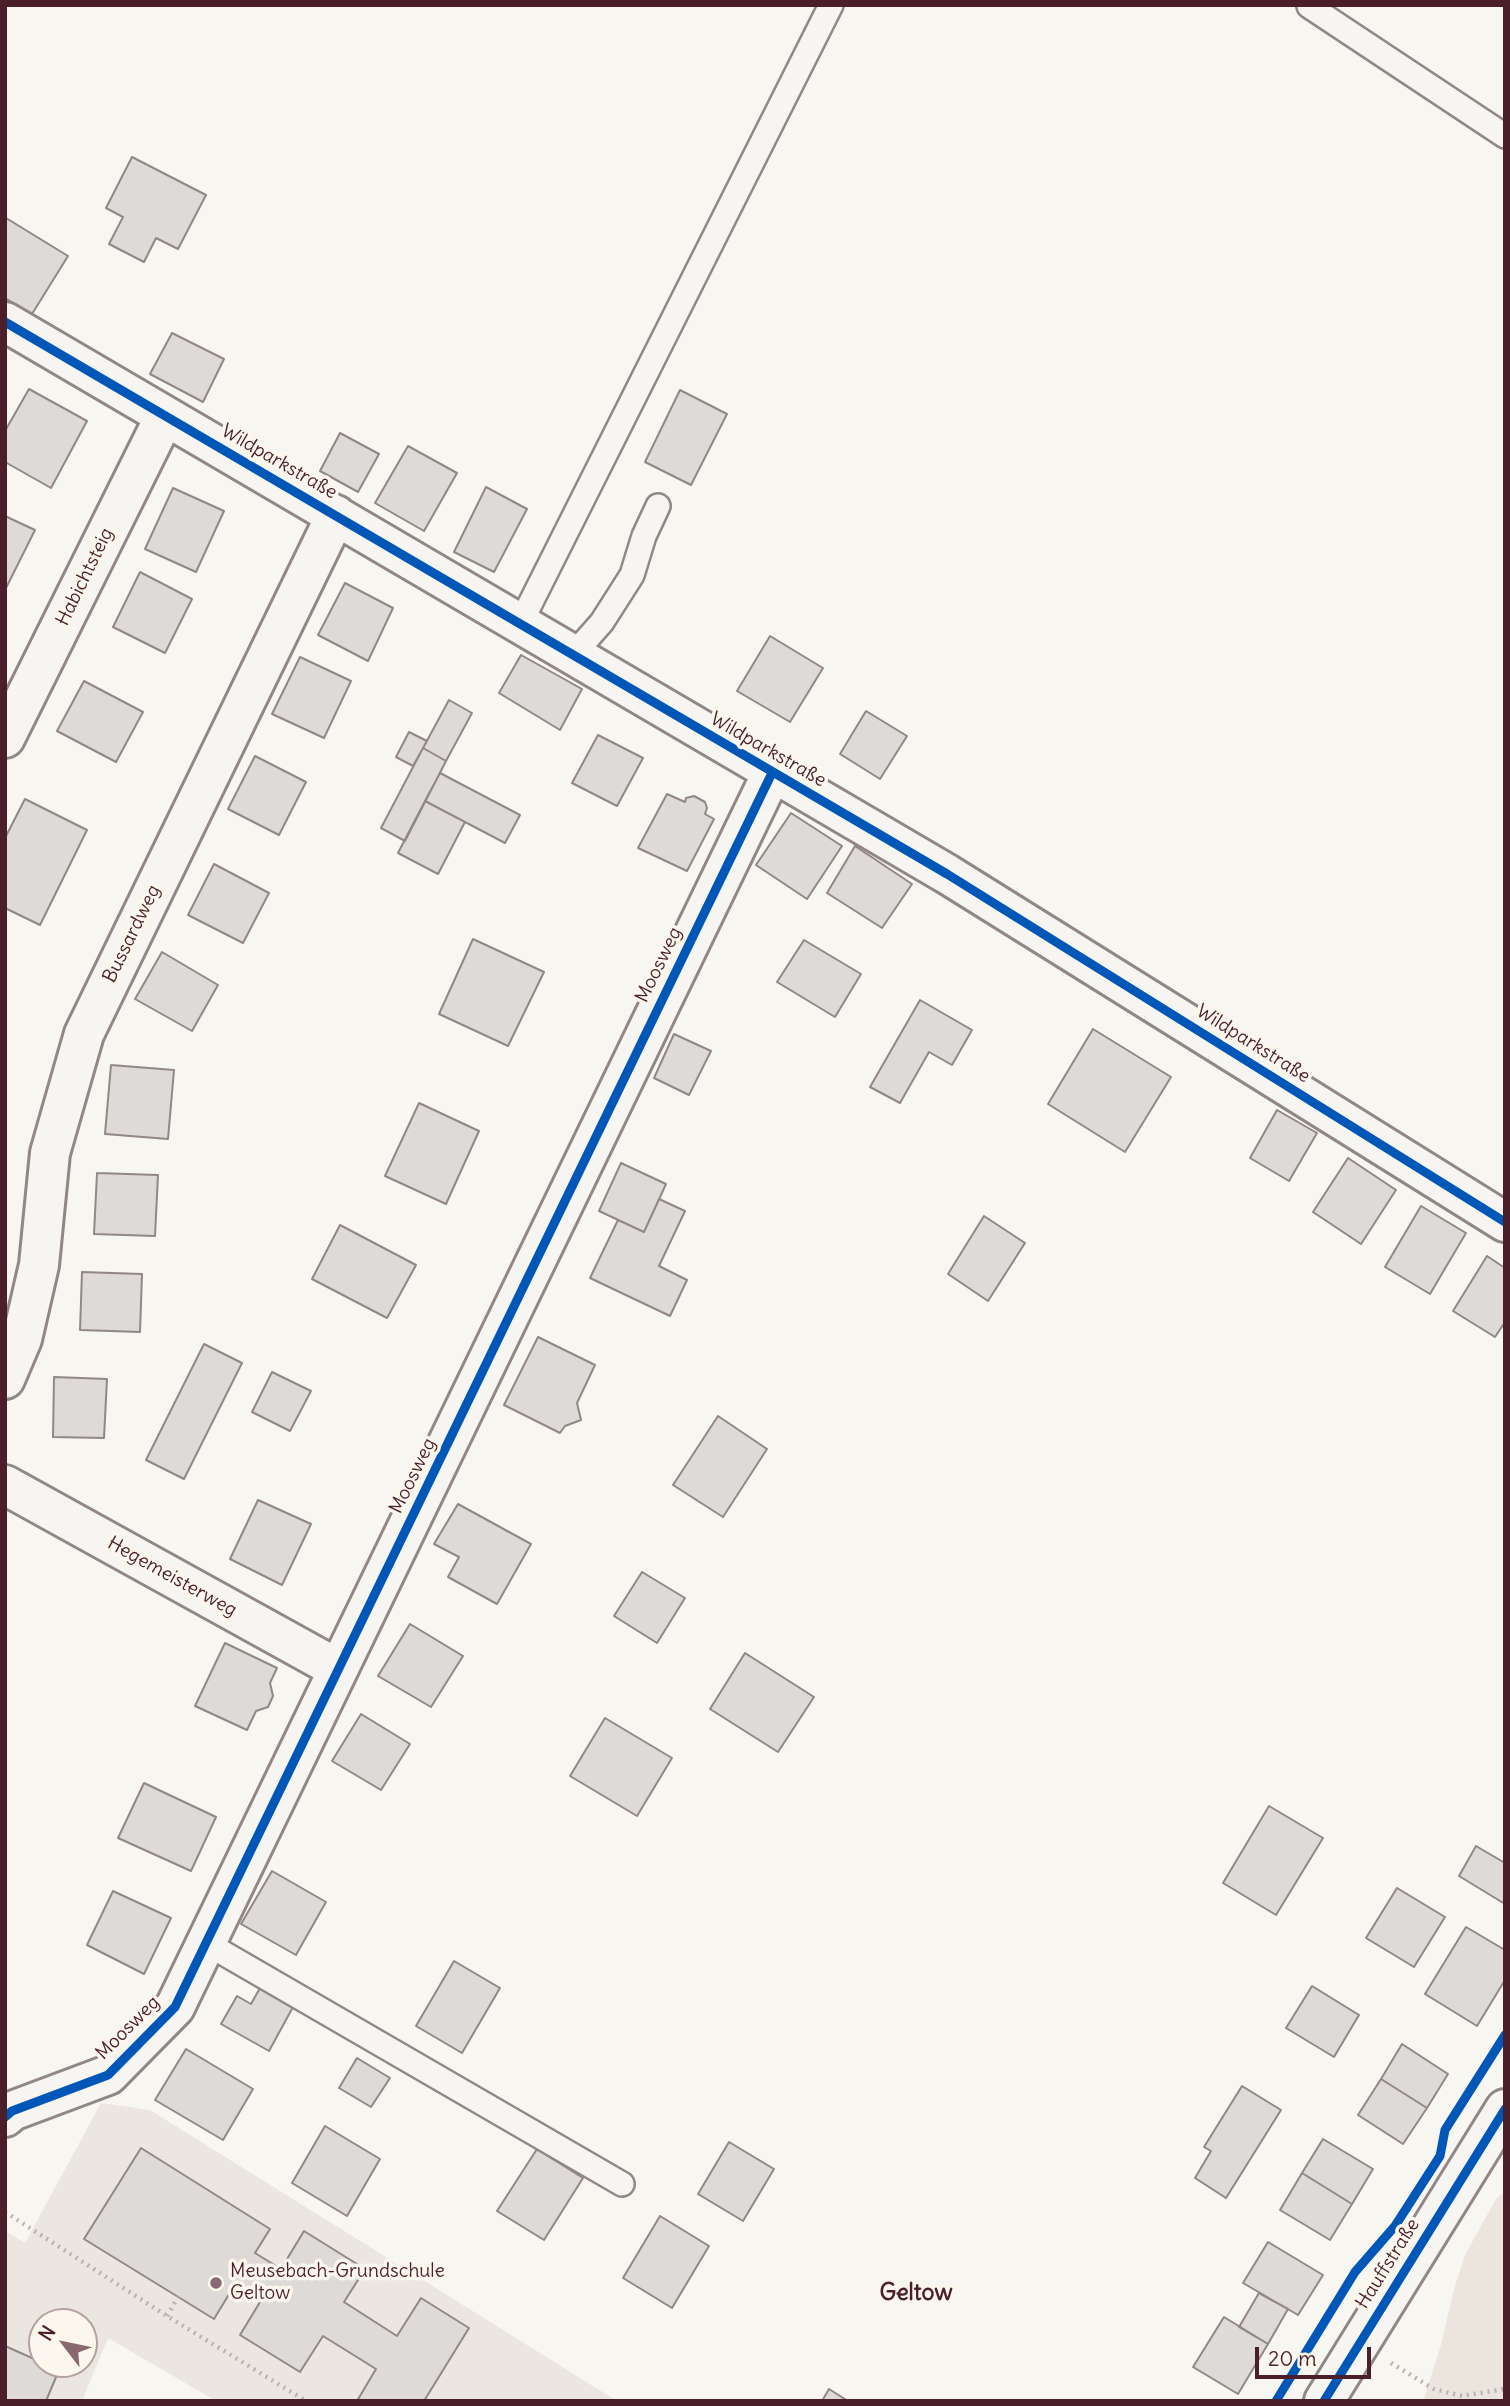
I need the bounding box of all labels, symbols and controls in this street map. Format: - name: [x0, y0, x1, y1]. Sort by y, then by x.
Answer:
- street label: Wildparkstraße: [217, 420, 341, 504]
- street label: Habichtsteig: [52, 524, 118, 630]
- street label: Wildparkstraße: [706, 708, 830, 792]
- street label: Bussardweg: [98, 881, 166, 987]
- street label: Moosweg: [631, 924, 687, 1006]
- street label: Wildparkstraße: [1192, 1000, 1314, 1088]
- street label: Moosweg: [385, 1435, 441, 1517]
- street label: Hegemeisterweg: [103, 1532, 241, 1622]
- street label: Moosweg: [91, 1991, 165, 2065]
- street label: Hauffstraße: [1351, 2215, 1425, 2313]
- place label: Meusebach-Grundschule Geltow: [230, 2261, 445, 2305]
- marker: Meusebach-Grundschule Geltow: [208, 2275, 224, 2291]
- district label: Geltow: [880, 2279, 952, 2307]
- north arrow: [28, 2308, 98, 2378]
- text: N: [33, 2321, 61, 2345]
- scale bar: [1258, 2332, 1374, 2376]
- text: 20 m: [1268, 2345, 1317, 2372]

